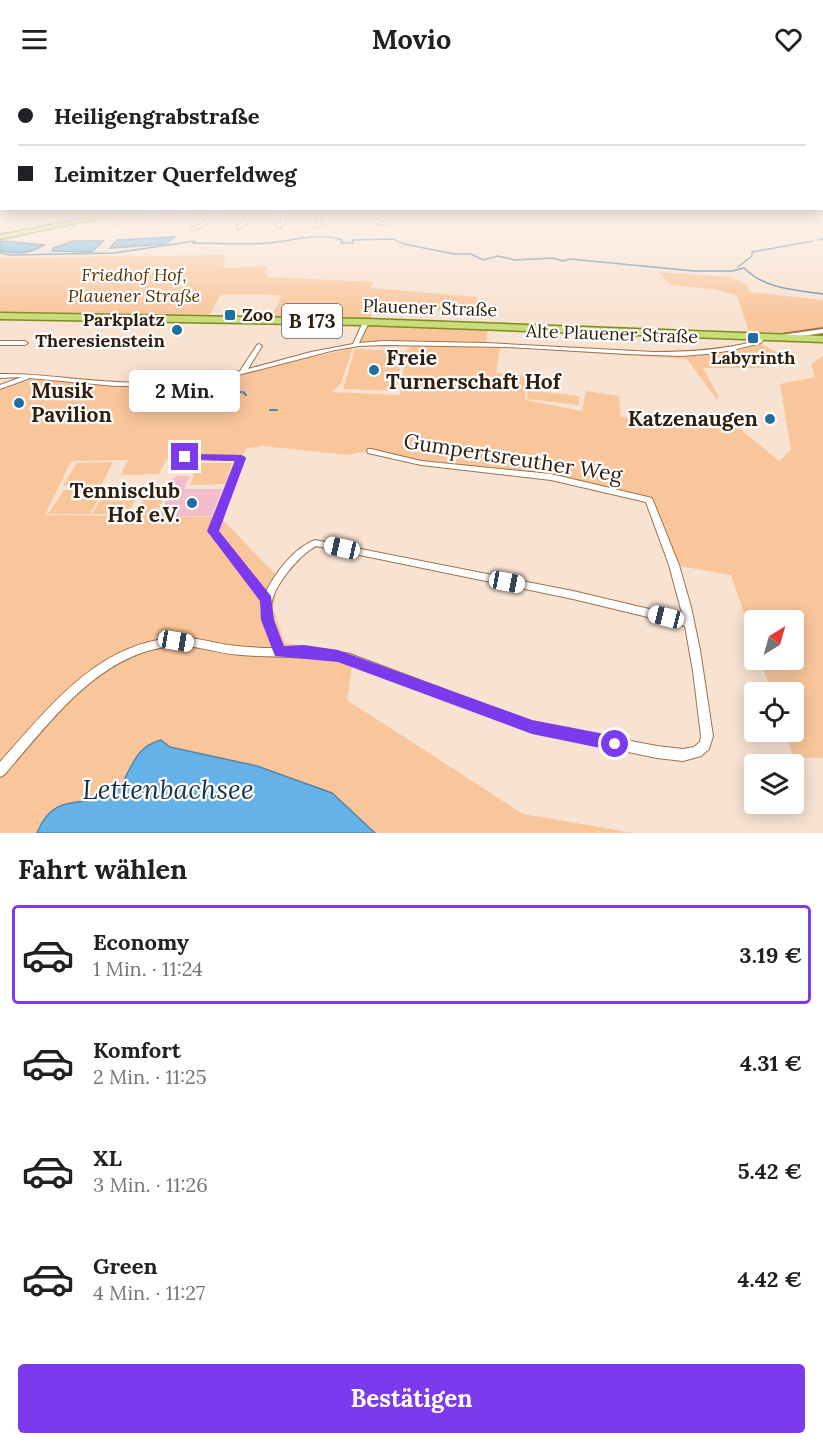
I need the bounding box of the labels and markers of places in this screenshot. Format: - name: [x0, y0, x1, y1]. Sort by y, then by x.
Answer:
- place label: Zoo: [242, 303, 273, 326]
- place label: Parkplatz Theresienstein: [35, 308, 166, 352]
- marker: Zoo: [223, 308, 237, 322]
- marker: Parkplatz Theresienstein: [170, 323, 184, 337]
- marker: Labyrinth: [746, 331, 760, 345]
- place label: Freie Turnerschaft Hof: [386, 344, 562, 395]
- place label: Labyrinth: [711, 346, 795, 369]
- marker: Freie Turnerschaft Hof: [367, 363, 381, 377]
- place label: Musik Pavilion: [31, 377, 112, 428]
- marker: Musik Pavilion: [12, 396, 26, 410]
- place label: Katzenaugen: [628, 405, 758, 432]
- marker: Katzenaugen: [763, 412, 777, 426]
- place label: Tennisclub Hof e.V.: [70, 477, 180, 528]
- marker: Tennisclub Hof e.V.: [185, 496, 199, 510]

